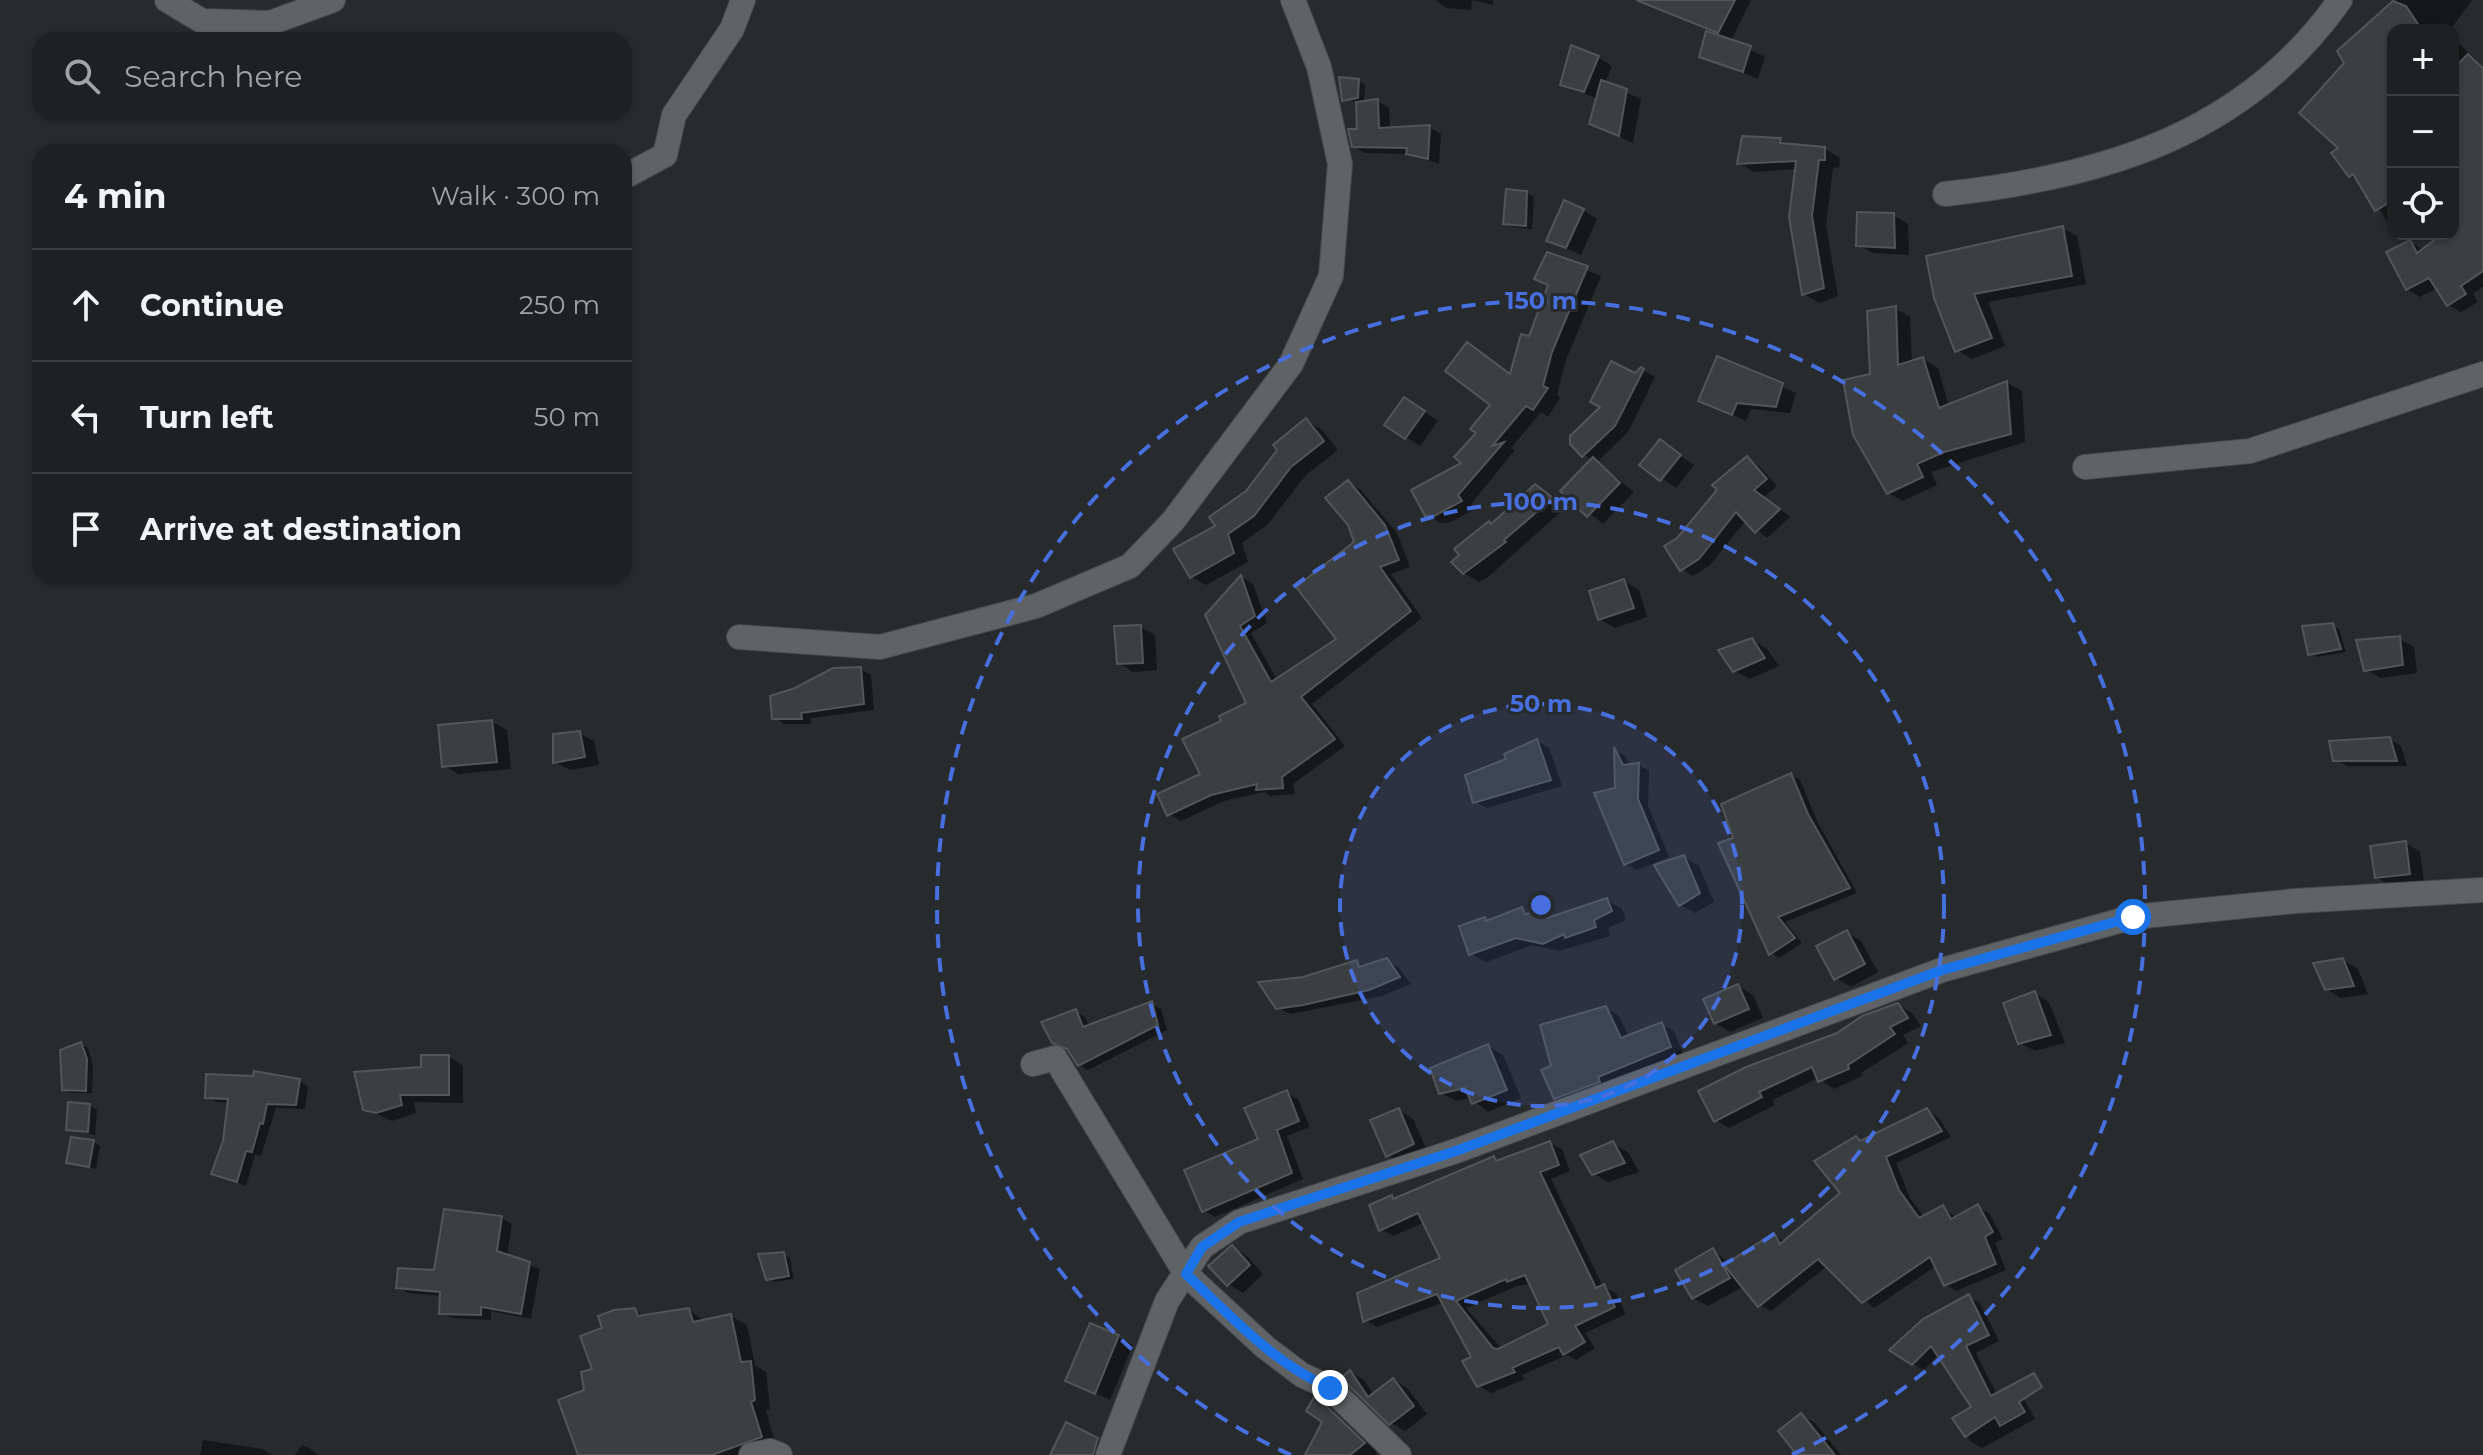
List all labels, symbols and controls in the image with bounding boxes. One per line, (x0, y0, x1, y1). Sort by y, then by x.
map controls (2387, 24, 2459, 240)
button: + (2387, 24, 2459, 96)
search box (32, 32, 632, 120)
icon: search (60, 54, 104, 98)
text: Search here (124, 58, 302, 95)
button: − (2387, 96, 2459, 168)
button: locate (2387, 168, 2459, 240)
text: 4 min (64, 175, 166, 217)
text: Walk · 300 m (431, 180, 600, 212)
icon: ahead (64, 283, 108, 327)
text: 150 m (1505, 286, 1577, 315)
text: Continue (140, 287, 284, 324)
text: 250 m (519, 289, 600, 321)
icon: left (64, 395, 108, 439)
text: Turn left (140, 399, 273, 436)
text: 50 m (534, 401, 600, 433)
text: 100 m (1504, 487, 1578, 516)
icon: arrive (64, 507, 108, 551)
text: Arrive at destination (140, 511, 462, 548)
text: 50 m (1510, 689, 1572, 718)
centre of rings (1527, 891, 1555, 919)
route start (2115, 899, 2151, 935)
route end (1312, 1370, 1348, 1406)

